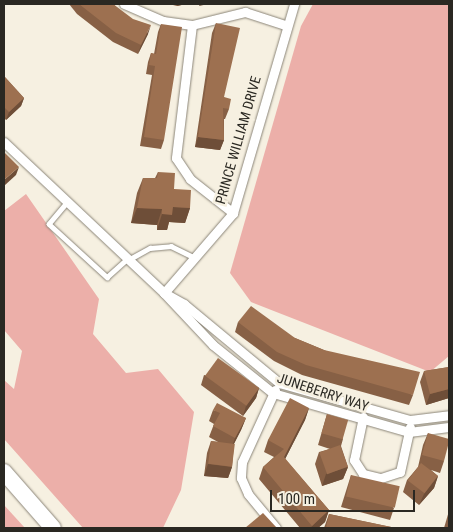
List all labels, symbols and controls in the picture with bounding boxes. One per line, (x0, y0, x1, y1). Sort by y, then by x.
street label: PRINCE WILLIAM DRIVE (212, 74, 264, 206)
street label: JUNEBERRY WAY (275, 369, 371, 415)
scale bar (273, 480, 418, 512)
text: 100 m (278, 490, 315, 508)

